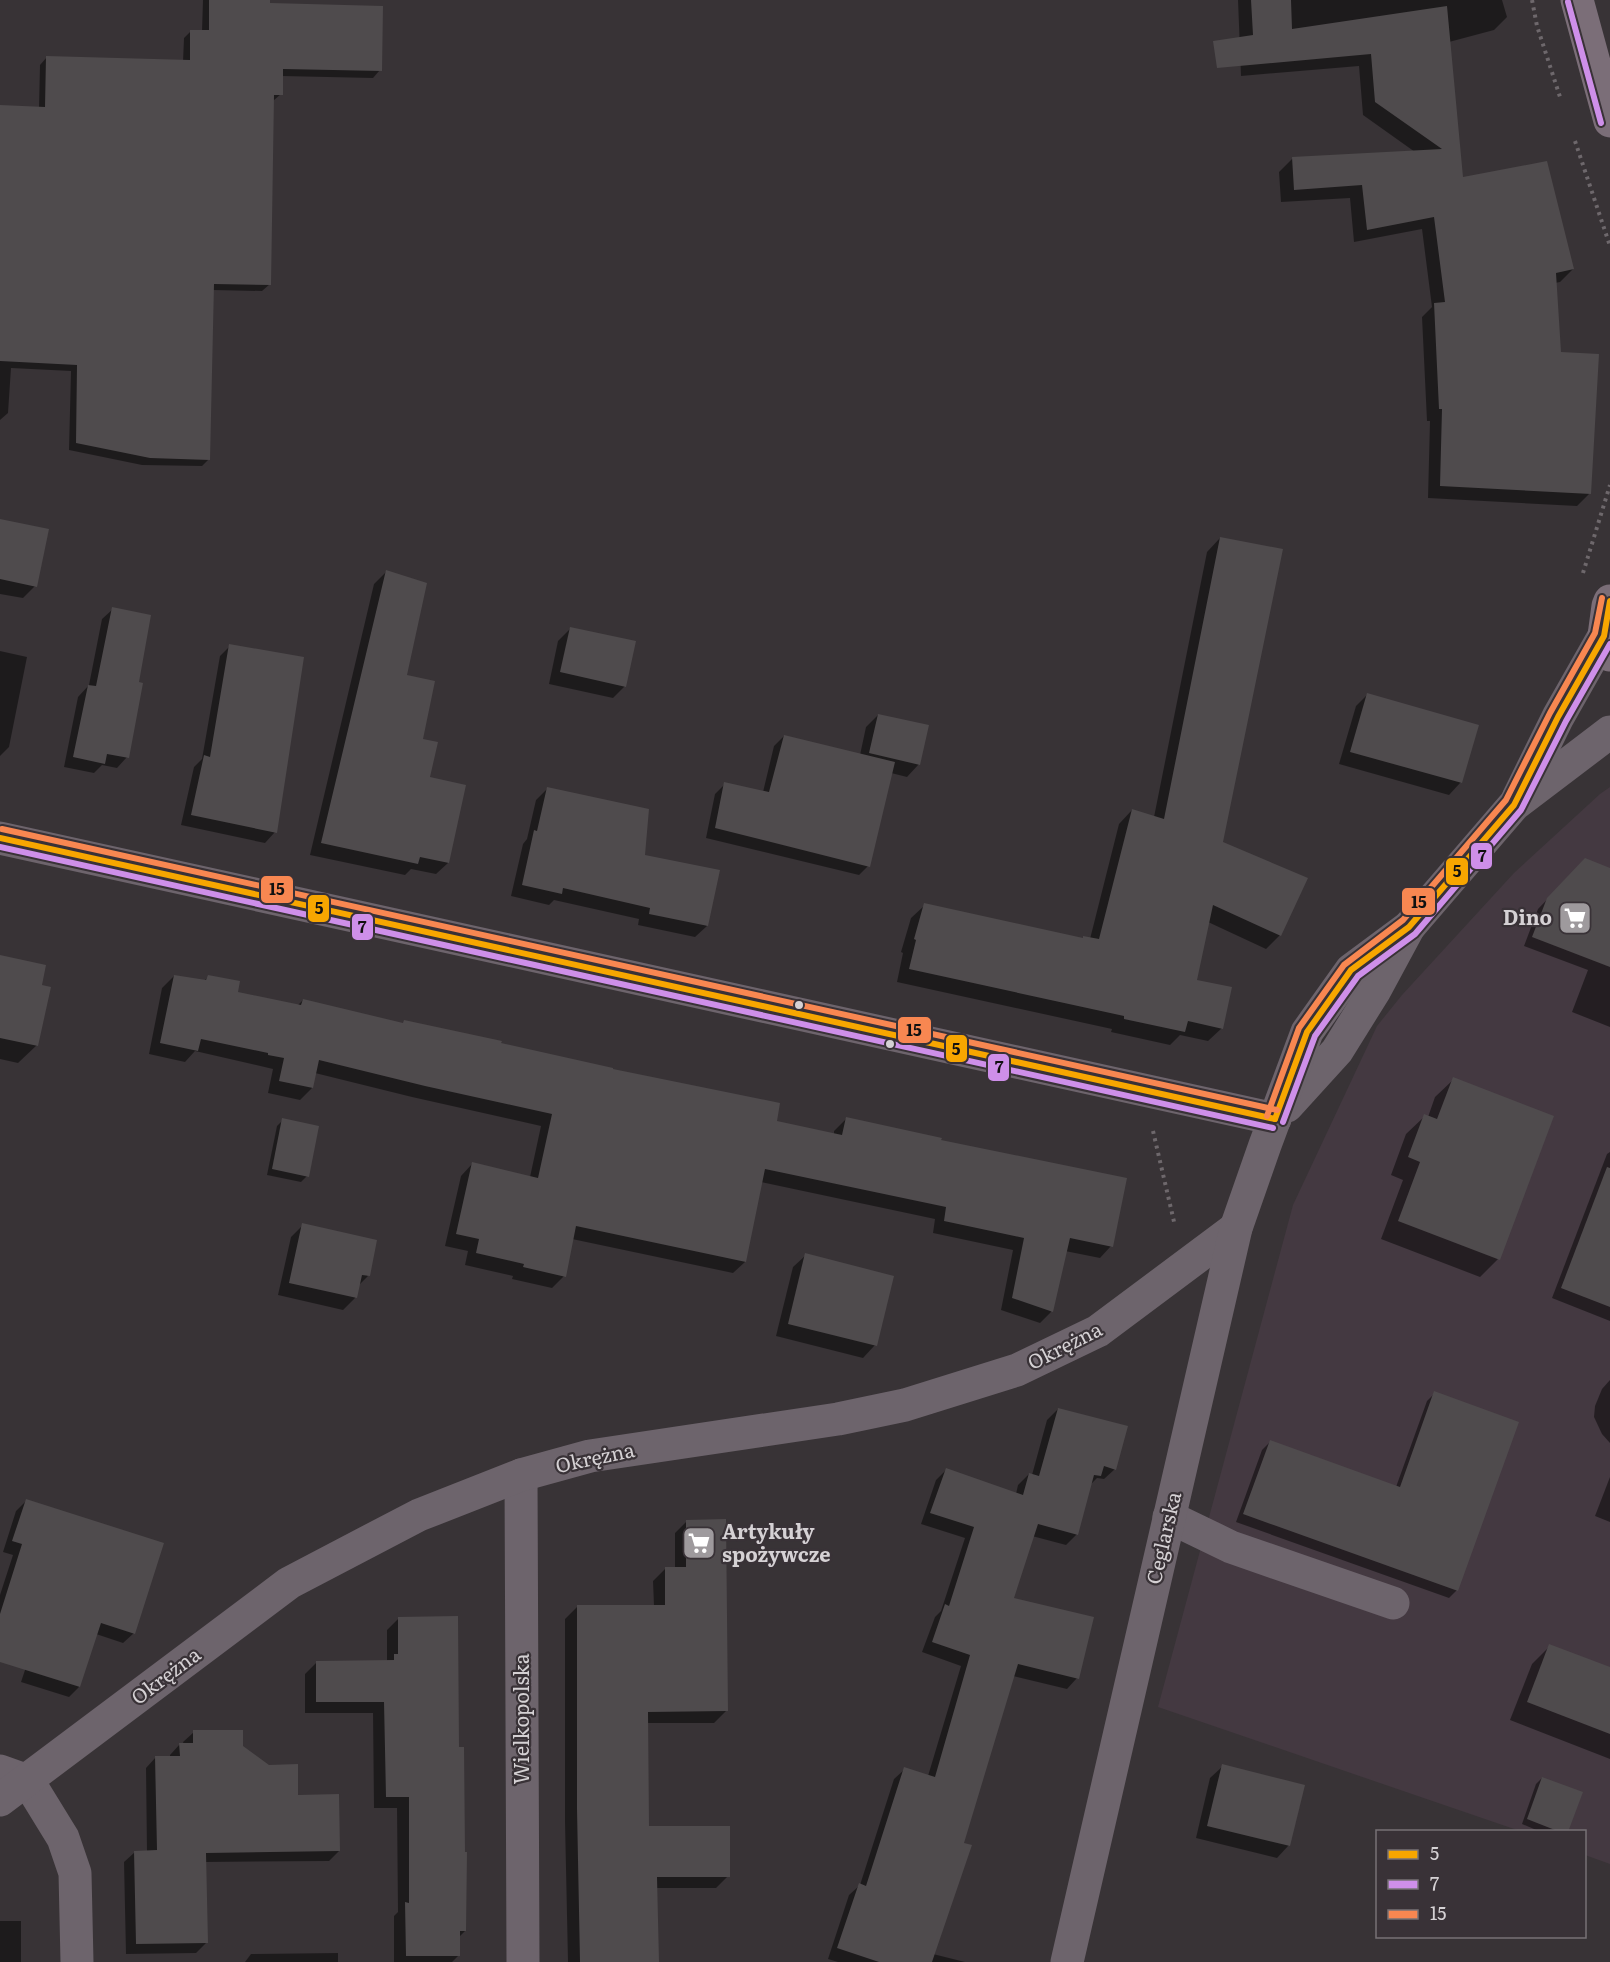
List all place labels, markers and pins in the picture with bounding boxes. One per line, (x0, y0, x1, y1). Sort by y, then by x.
supermarket icon: Dino (1557, 900, 1593, 936)
place label: Dino (1503, 901, 1552, 931)
unlabelled marker (793, 999, 805, 1011)
unlabelled marker (884, 1038, 896, 1050)
place label: Artykuły spożywcze (722, 1515, 831, 1568)
supermarket icon: Artykuły spożywcze (681, 1525, 717, 1561)

